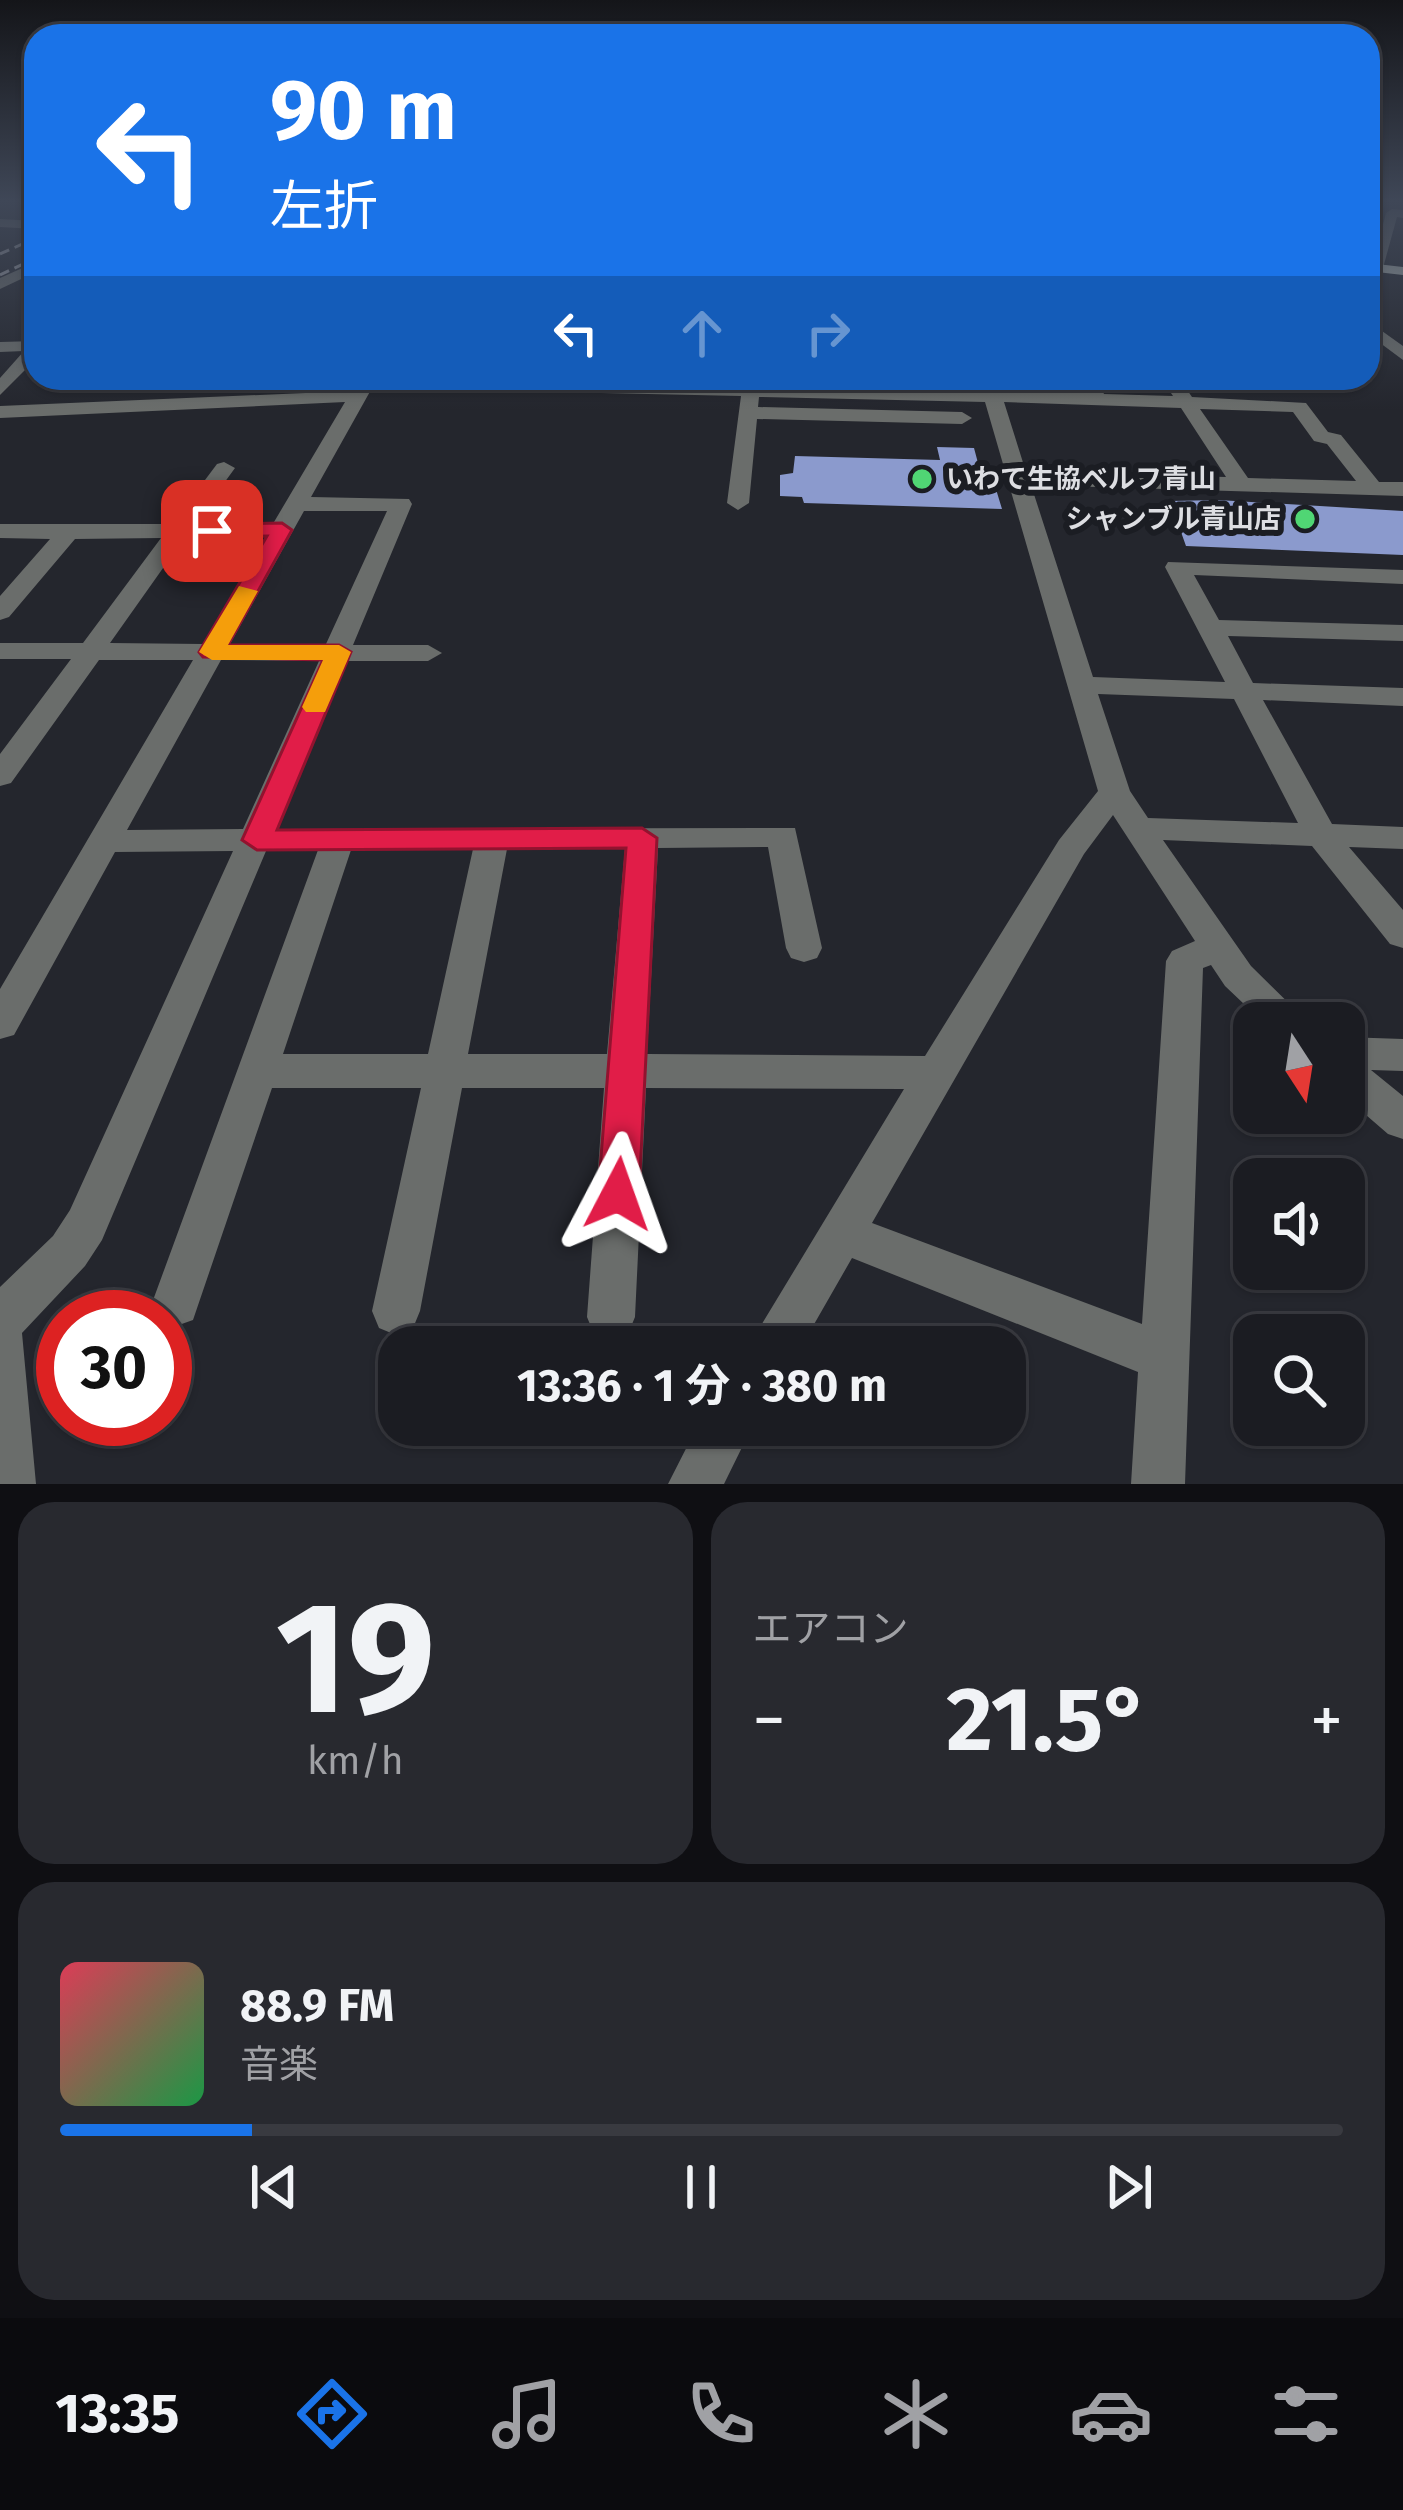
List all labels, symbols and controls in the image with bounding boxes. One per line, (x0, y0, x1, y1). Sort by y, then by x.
text: 90 m (270, 60, 457, 161)
icon: left (72, 72, 228, 228)
text: 左折 (270, 175, 378, 239)
icon: left (543, 300, 609, 366)
icon: ahead (669, 300, 735, 366)
icon: right (795, 300, 861, 366)
place label: いわて生協ベルフ青山 (946, 463, 1216, 495)
marker: いわて生協ベルフ青山 (909, 466, 935, 492)
pin (161, 480, 263, 582)
icon: arrive (179, 498, 245, 564)
place label: シャンブル青山店 (1066, 503, 1281, 535)
marker: シャンブル青山店 (1292, 506, 1318, 532)
north arrow (1233, 1002, 1365, 1134)
map controls (1233, 1002, 1365, 1446)
position arrow (555, 1131, 681, 1257)
button: sound (1233, 1158, 1365, 1290)
speed limit sign: 30 (36, 1290, 192, 1446)
button: search (1233, 1314, 1365, 1446)
text: 13:36 · 1 分 · 380 m (517, 1359, 887, 1413)
text: 19 (275, 1566, 435, 1753)
text: エアコン (753, 1606, 909, 1652)
text: 21.5° (946, 1666, 1149, 1774)
text: − (753, 1681, 786, 1760)
text: + (1310, 1681, 1343, 1760)
text: km/h (307, 1738, 404, 1784)
text: 88.9 FM (240, 1979, 394, 2033)
text: 音楽 (240, 2042, 318, 2088)
icon: previous (241, 2154, 307, 2220)
icon: pause (668, 2154, 734, 2220)
icon: next (1096, 2154, 1162, 2220)
icon: directions (290, 2372, 374, 2456)
icon: music (485, 2372, 569, 2456)
icon: phone (679, 2372, 763, 2456)
icon: climate (874, 2372, 958, 2456)
icon: car (1069, 2372, 1153, 2456)
icon: filters (1264, 2372, 1348, 2456)
text: 13:35 (55, 2382, 179, 2446)

